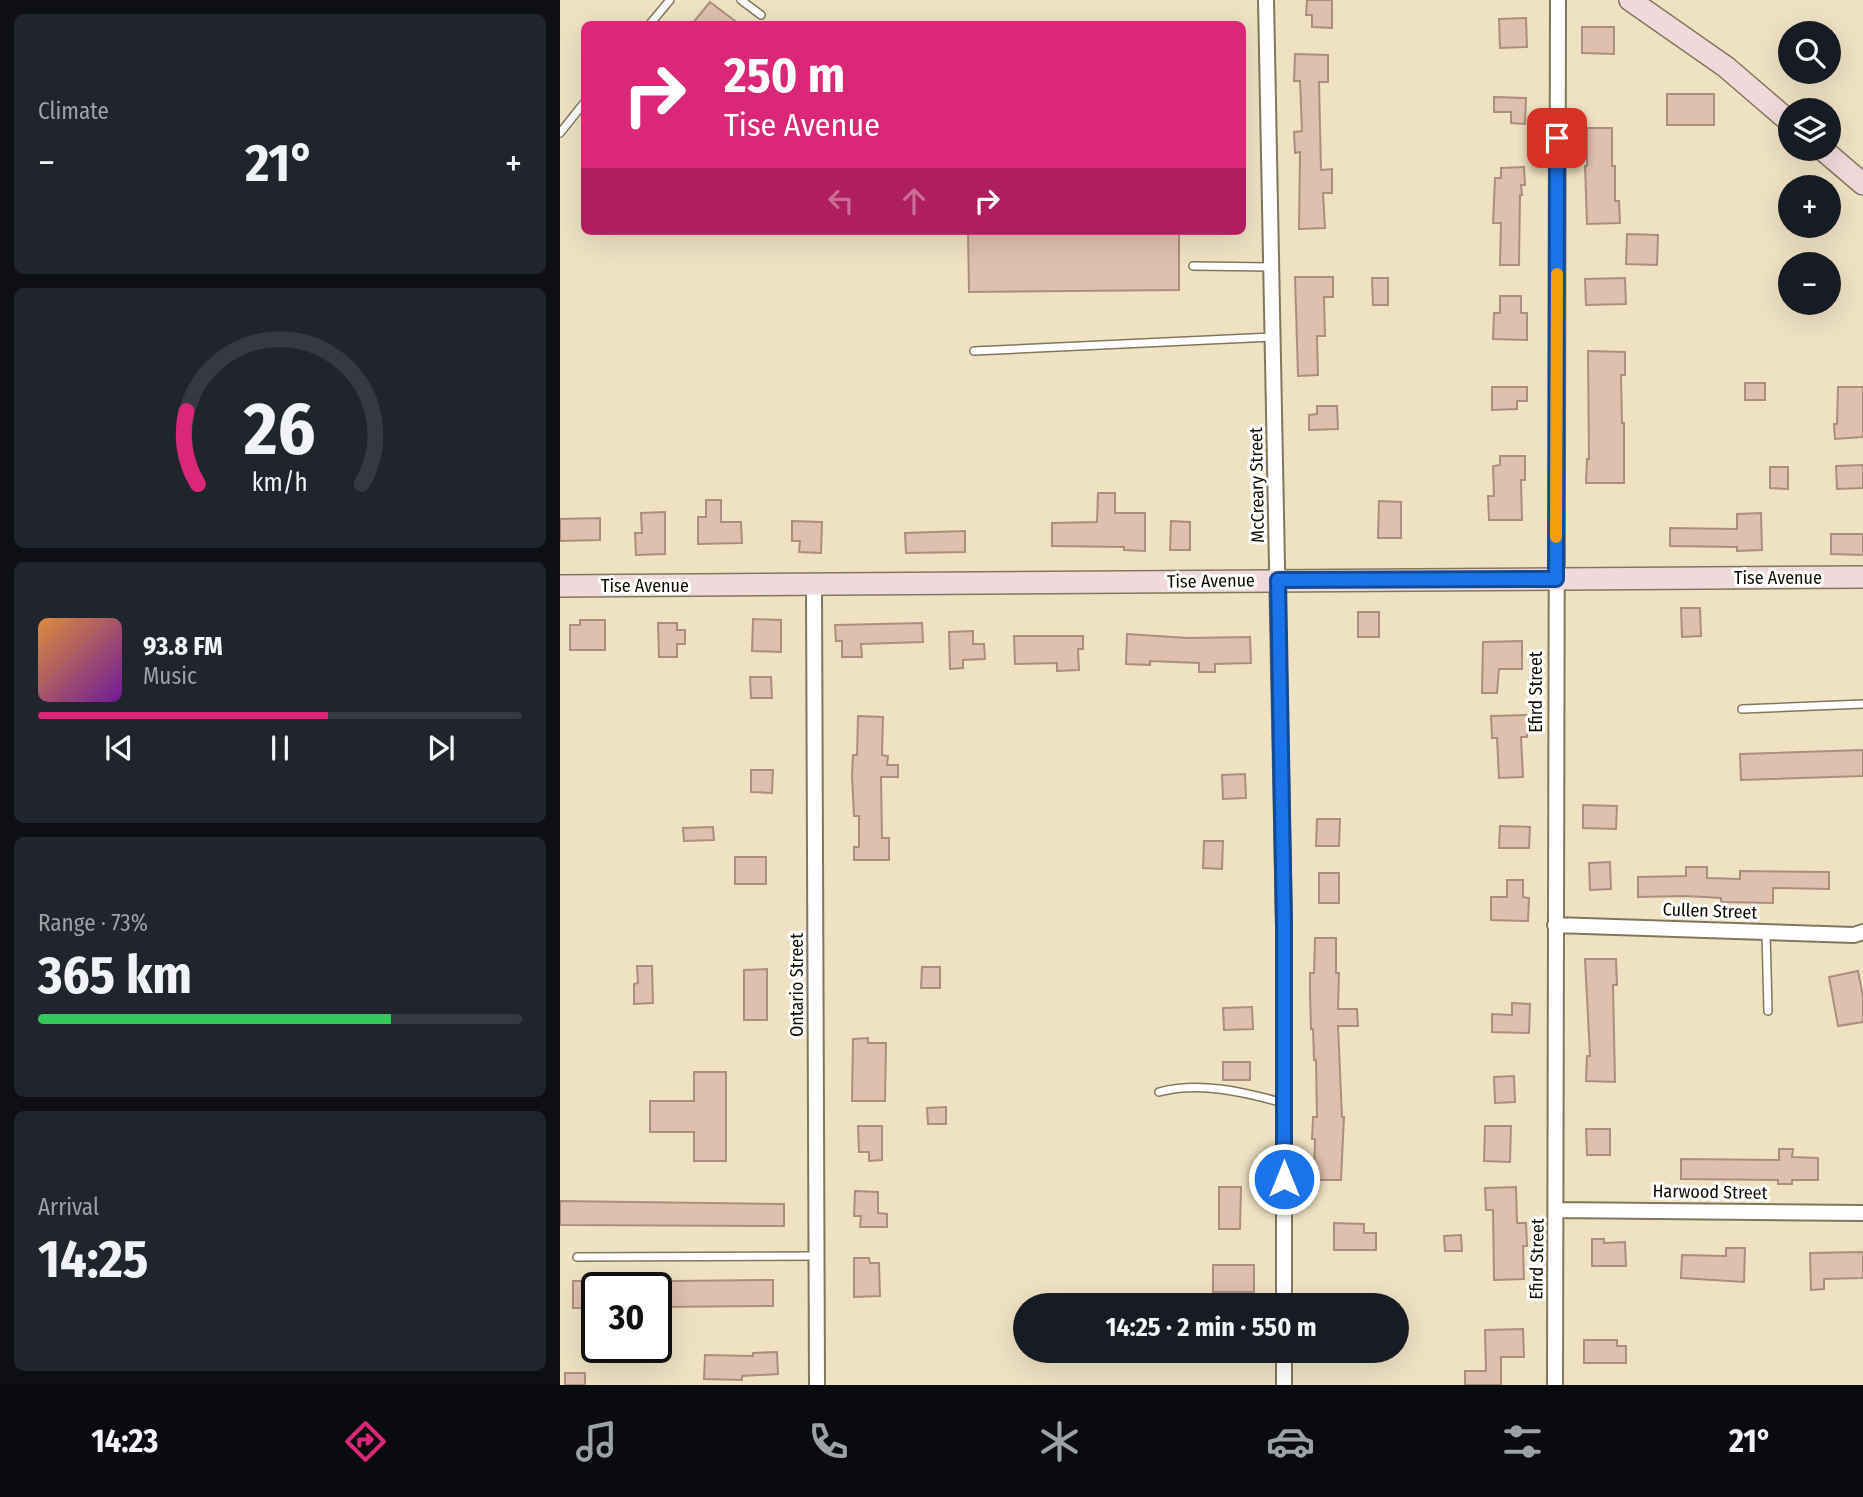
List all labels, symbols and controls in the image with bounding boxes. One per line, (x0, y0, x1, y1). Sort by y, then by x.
map controls (1778, 21, 1841, 315)
button: search (1778, 21, 1841, 84)
text: 250 m (724, 46, 845, 105)
icon: right (609, 49, 700, 140)
text: Climate (38, 97, 109, 125)
button: layers (1778, 98, 1841, 161)
text: Tise Avenue (724, 106, 880, 144)
pin (1527, 108, 1587, 168)
icon: arrive (1538, 119, 1576, 157)
text: 21° (245, 132, 315, 195)
text: − (38, 140, 55, 186)
text: + (505, 140, 522, 186)
button: + (1778, 175, 1841, 238)
icon: left (822, 182, 860, 220)
icon: ahead (895, 182, 933, 220)
icon: right (968, 182, 1006, 220)
button: − (1778, 252, 1841, 315)
text: 26 (243, 387, 316, 474)
street label: McCreary Street (1245, 427, 1269, 543)
text: km/h (252, 468, 308, 498)
street label: Tise Avenue (1734, 567, 1822, 589)
street label: Tise Avenue (1167, 569, 1255, 593)
street label: Tise Avenue (601, 575, 689, 597)
text: 93.8 FM (143, 631, 223, 662)
street label: Efird Street (1525, 651, 1547, 733)
text: Music (143, 662, 197, 690)
icon: previous (100, 729, 138, 767)
icon: pause (261, 729, 299, 767)
icon: next (422, 729, 460, 767)
street label: Cullen Street (1662, 898, 1758, 924)
text: Range · 73% (38, 909, 148, 937)
street label: Ontario Street (786, 933, 808, 1037)
text: 365 km (38, 944, 192, 1007)
position arrow (1247, 1142, 1321, 1216)
street label: Harwood Street (1652, 1180, 1768, 1204)
text: Arrival (38, 1193, 99, 1221)
street label: Efird Street (1525, 1218, 1549, 1300)
text: 14:25 (38, 1228, 148, 1291)
speed limit sign: 30 (581, 1272, 672, 1363)
text: 14:25 · 2 min · 550 m (1105, 1312, 1317, 1343)
icon: directions (341, 1417, 390, 1466)
icon: music (572, 1417, 621, 1466)
icon: phone (804, 1417, 853, 1466)
icon: climate (1035, 1417, 1084, 1466)
icon: car (1266, 1417, 1315, 1466)
icon: filters (1498, 1417, 1547, 1466)
text: 14:23 (91, 1422, 158, 1460)
text: 21° (1729, 1422, 1772, 1460)

